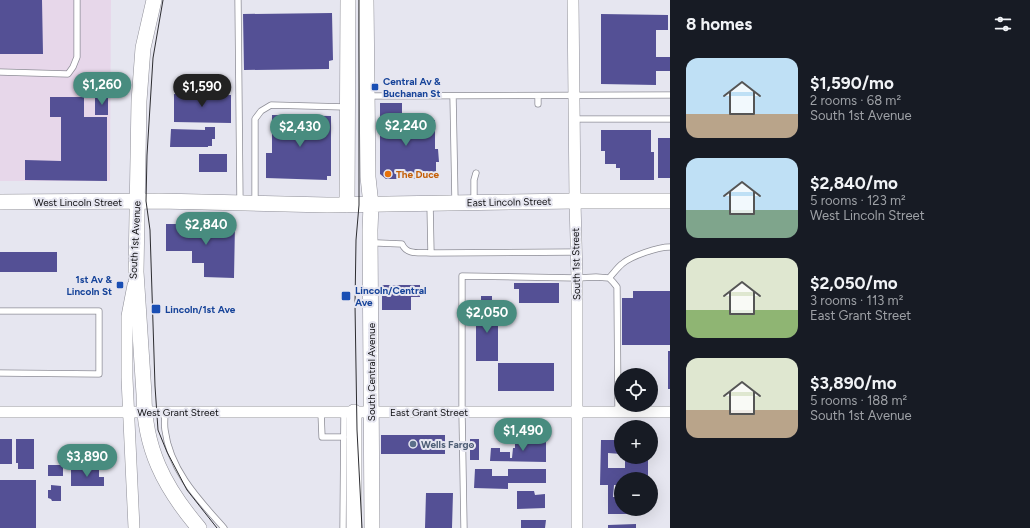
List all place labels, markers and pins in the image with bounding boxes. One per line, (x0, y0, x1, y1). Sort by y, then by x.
pin: $1,260 (69, 72, 135, 106)
pin: $1,590 (169, 74, 235, 108)
place label: Central Av & Buchanan St (383, 75, 441, 100)
marker: Central Av & Buchanan St (370, 82, 380, 92)
pin: $2,240 (373, 113, 439, 147)
pin: $2,430 (267, 114, 333, 148)
place label: The Duce (396, 168, 440, 181)
marker: The Duce (383, 169, 393, 179)
pin: $2,840 (173, 212, 239, 246)
place label: 1st Av & Lincoln St (66, 273, 113, 298)
marker: 1st Av & Lincoln St (115, 280, 125, 290)
place label: Lincoln/Central Ave (355, 284, 426, 309)
marker: Lincoln/Central Ave (340, 290, 352, 302)
pin: $2,050 (454, 300, 520, 334)
marker: Lincoln/1st Ave (150, 303, 162, 315)
place label: Lincoln/1st Ave (165, 303, 236, 316)
pin: $1,490 (490, 418, 556, 452)
place label: Wells Fargo (421, 438, 475, 451)
marker: Wells Fargo (408, 439, 418, 449)
pin: $3,890 (54, 444, 120, 478)

